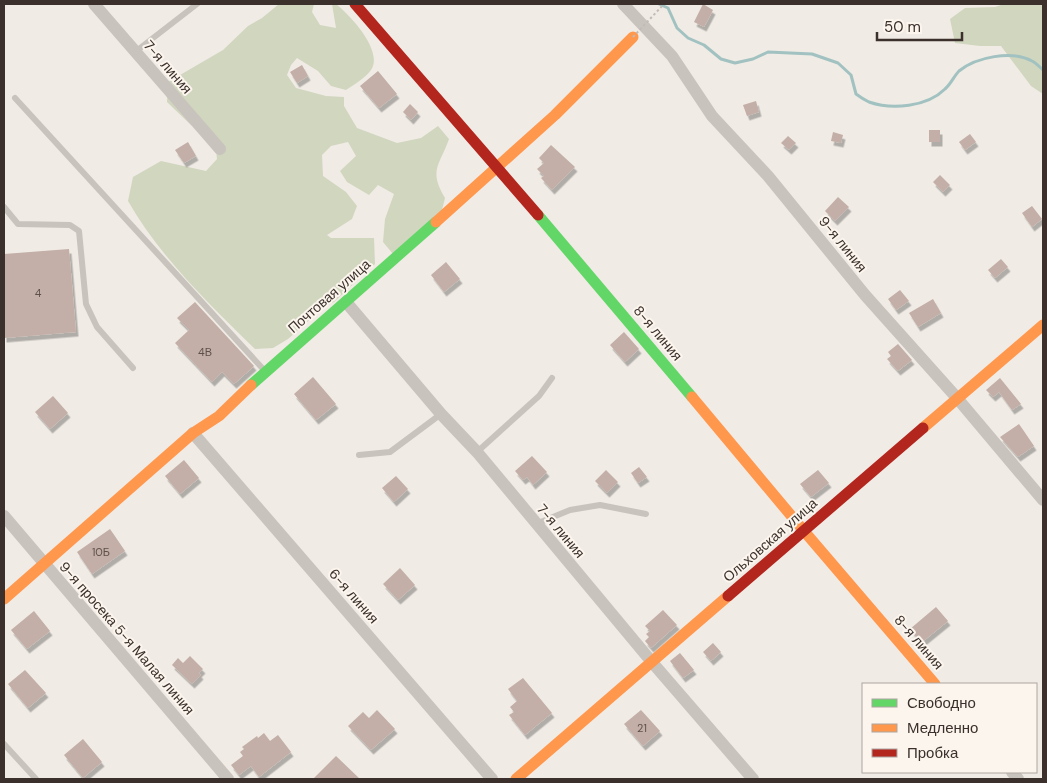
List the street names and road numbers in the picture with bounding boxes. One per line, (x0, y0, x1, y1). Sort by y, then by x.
street label: 7-я линия (140, 37, 196, 97)
street label: 9-я линия (815, 212, 871, 276)
street label: Почтовая улица (284, 255, 374, 337)
street label: 8-я линия (630, 302, 686, 364)
street label: Ольховская улица (719, 494, 821, 586)
street label: 7-я линия (533, 500, 589, 562)
street label: 9-я просека 5-я Малая линия (56, 558, 198, 718)
street label: 6-я линия (325, 565, 383, 627)
street label: 8-я линия (890, 611, 948, 673)

